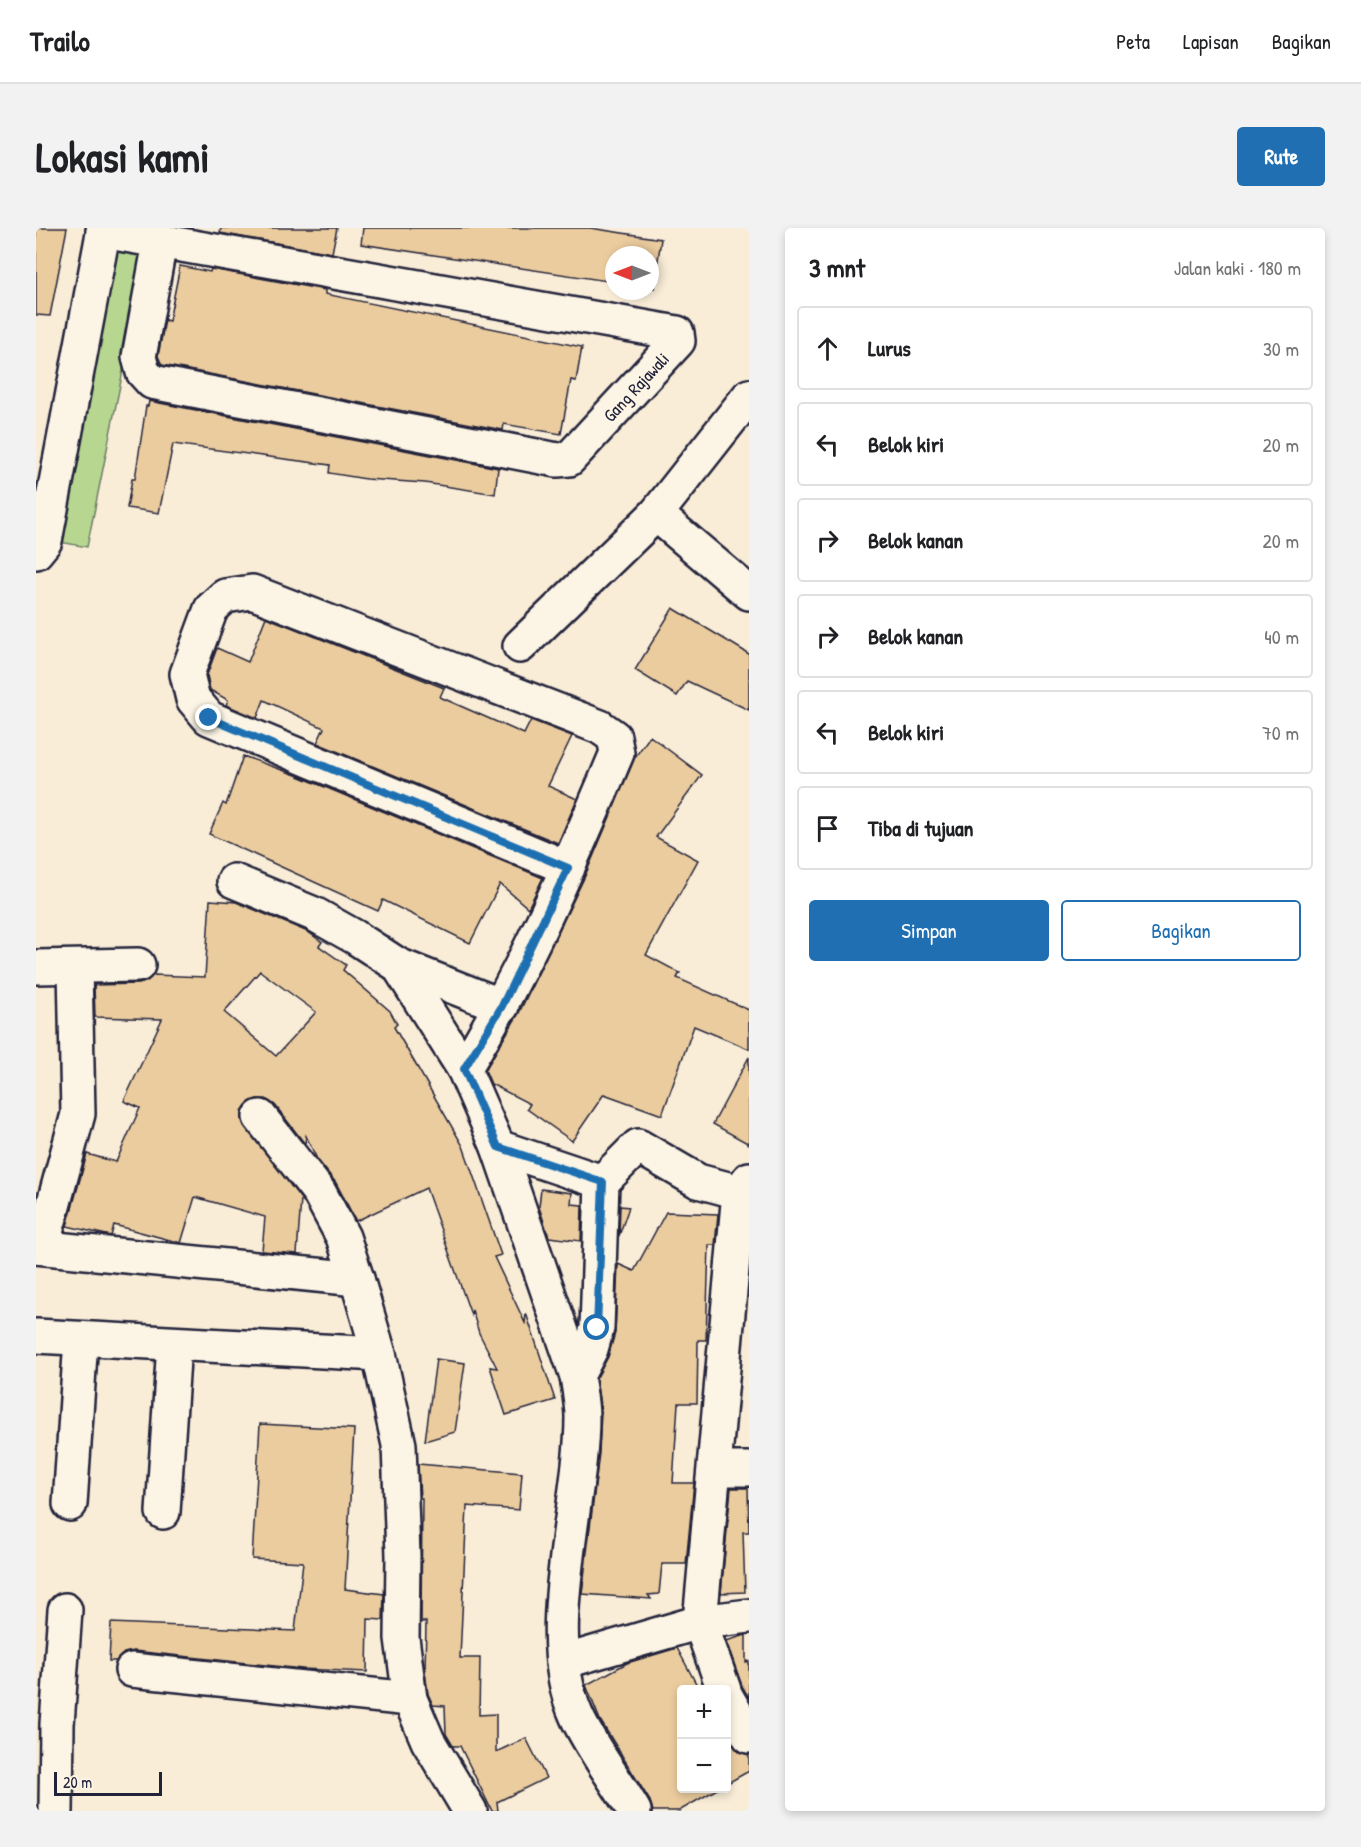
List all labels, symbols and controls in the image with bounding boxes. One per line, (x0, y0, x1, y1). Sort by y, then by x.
text: Trailo (30, 22, 90, 60)
text: Peta (1116, 27, 1150, 56)
text: Lapisan (1183, 27, 1239, 56)
text: Bagikan (1272, 27, 1331, 56)
button: Rute (1237, 127, 1325, 186)
text: Lokasi kami (36, 128, 210, 185)
north arrow (605, 246, 659, 300)
text: 3 mnt (809, 250, 865, 285)
text: Jalan kaki · 180 m (1174, 254, 1301, 281)
icon: ahead (811, 332, 844, 365)
text: Lurus (868, 333, 911, 363)
text: 30 m (1263, 335, 1299, 362)
street label: Gang Rajawali (597, 347, 675, 427)
icon: left (811, 428, 844, 461)
text: Belok kiri (868, 429, 944, 459)
text: 20 m (1262, 431, 1299, 458)
icon: right (811, 524, 844, 557)
text: Belok kanan (868, 525, 963, 555)
text: 20 m (1262, 527, 1299, 554)
icon: right (811, 620, 844, 653)
text: Belok kanan (868, 621, 963, 651)
text: 40 m (1264, 623, 1299, 650)
route end (195, 704, 221, 730)
icon: left (811, 716, 844, 749)
text: Belok kiri (868, 717, 944, 747)
text: 70 m (1262, 719, 1299, 746)
icon: arrive (811, 812, 844, 845)
text: Tiba di tujuan (868, 813, 973, 843)
button: Simpan (809, 900, 1049, 961)
button: Bagikan (1061, 900, 1301, 961)
route start (583, 1314, 609, 1340)
map controls (677, 1685, 731, 1793)
button: + (677, 1685, 731, 1739)
button: − (677, 1739, 731, 1793)
scale bar (54, 1769, 162, 1796)
text: 20 m (63, 1771, 92, 1793)

